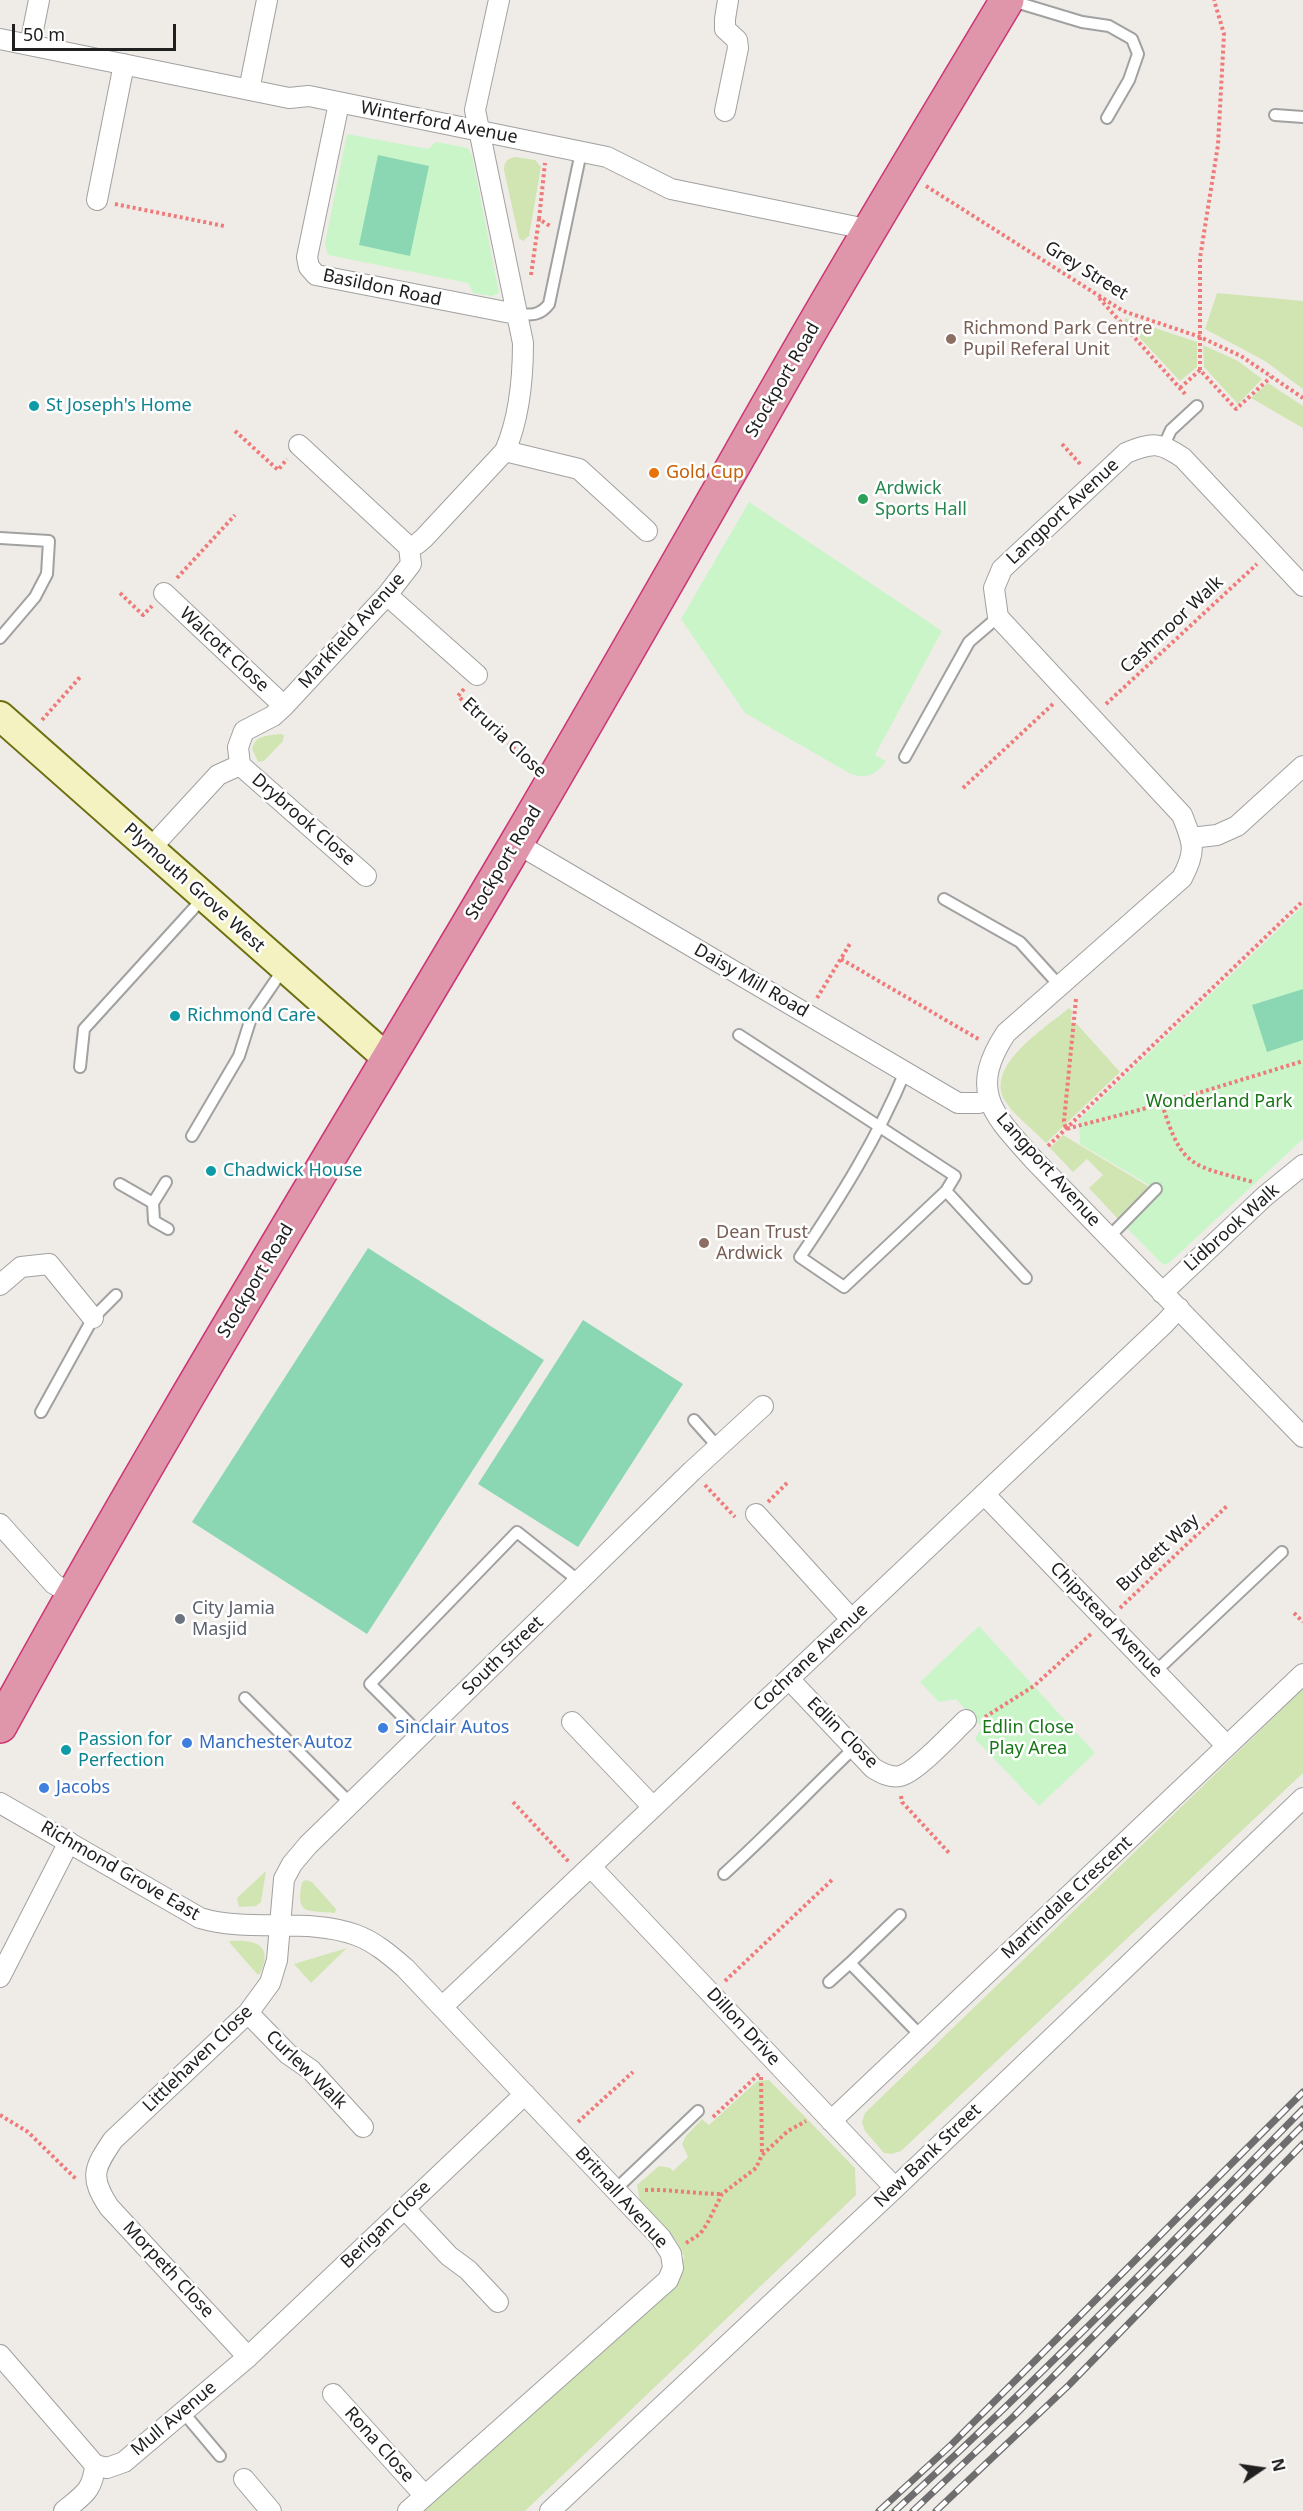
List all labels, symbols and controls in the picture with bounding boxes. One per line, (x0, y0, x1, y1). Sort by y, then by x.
scale bar (15, 12, 178, 50)
text: 50 m (23, 22, 65, 46)
street label: Winterford Avenue (359, 97, 519, 149)
street label: Grey Street (1040, 237, 1132, 305)
street label: Basildon Road (321, 265, 443, 311)
place label: Richmond Park Centre Pupil Referal Unit (963, 318, 1152, 360)
street label: Stockport Road (741, 319, 825, 441)
marker: Richmond Park Centre Pupil Referal Unit (944, 332, 958, 346)
place label: St Joseph's Home (46, 395, 192, 417)
marker: St Joseph's Home (27, 399, 41, 413)
street label: Langport Avenue (1002, 454, 1124, 570)
place label: Gold Cup (666, 462, 744, 484)
marker: Gold Cup (647, 466, 661, 480)
place label: Ardwick Sports Hall (875, 478, 967, 520)
marker: Ardwick Sports Hall (856, 492, 870, 506)
street label: Markfield Avenue (294, 569, 410, 693)
street label: Cashmoor Walk (1116, 572, 1228, 678)
street label: Walcott Close (175, 603, 273, 697)
street label: Etruria Close (457, 693, 551, 783)
street label: Drybrook Close (247, 769, 359, 871)
street label: Stockport Road (461, 802, 547, 924)
street label: Plymouth Grove West (119, 819, 269, 957)
street label: Daisy Mill Road (690, 940, 812, 1022)
place label: Richmond Care (187, 1005, 316, 1027)
marker: Richmond Care (168, 1009, 182, 1023)
park label: Wonderland Park (1146, 1091, 1292, 1113)
street label: Langport Avenue (991, 1109, 1105, 1231)
place label: Chadwick House (223, 1160, 363, 1182)
marker: Chadwick House (204, 1164, 218, 1178)
street label: Lidbrook Walk (1180, 1180, 1284, 1276)
street label: Stockport Road (213, 1220, 299, 1342)
place label: Dean Trust Ardwick (716, 1222, 808, 1264)
marker: Dean Trust Ardwick (697, 1236, 711, 1250)
street label: Burdett Way (1112, 1509, 1204, 1597)
street label: Chipstead Avenue (1045, 1558, 1167, 1682)
place label: City Jamia Masjid (192, 1598, 275, 1640)
street label: Cochrane Avenue (749, 1600, 873, 1716)
marker: City Jamia Masjid (173, 1612, 187, 1626)
street label: South Street (458, 1612, 548, 1700)
street label: Edlin Close (802, 1693, 882, 1773)
place label: Sinclair Autos (395, 1717, 509, 1739)
park label: Edlin Close Play Area (982, 1717, 1074, 1760)
marker: Sinclair Autos (376, 1721, 390, 1735)
place label: Passion for Perfection (78, 1729, 172, 1772)
place label: Manchester Autoz (199, 1732, 352, 1754)
marker: Manchester Autoz (180, 1736, 194, 1750)
marker: Passion for Perfection (59, 1743, 73, 1757)
place label: Jacobs (56, 1777, 110, 1799)
marker: Jacobs (37, 1781, 51, 1795)
street label: Richmond Grove East (37, 1817, 203, 1925)
street label: Martindale Crescent (997, 1832, 1137, 1964)
street label: Dillon Drive (702, 1984, 784, 2070)
street label: Littlehaven Close (139, 2001, 257, 2117)
street label: Curlew Walk (261, 2026, 351, 2114)
street label: New Bank Street (870, 2100, 986, 2212)
street label: Britnall Avenue (570, 2143, 672, 2253)
street label: Berigan Close (337, 2177, 435, 2273)
street label: Morpeth Close (118, 2217, 218, 2323)
street label: Mull Avenue (127, 2377, 221, 2461)
street label: Rona Close (340, 2403, 418, 2487)
north arrow (1231, 2439, 1291, 2499)
text: N (1266, 2456, 1291, 2474)

